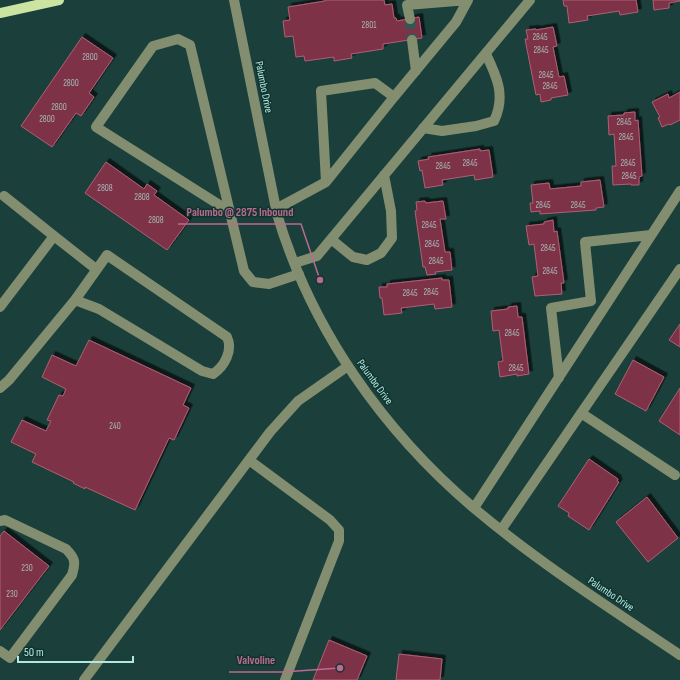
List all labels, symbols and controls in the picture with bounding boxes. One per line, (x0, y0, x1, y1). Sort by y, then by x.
house number: 2801 (362, 20, 377, 31)
house number: 2845 (532, 32, 548, 43)
house number: 2845 (533, 45, 549, 56)
house number: 2800 (82, 52, 98, 63)
street label: Palumbo Drive (253, 60, 275, 114)
house number: 2845 (538, 70, 554, 81)
house number: 2800 (63, 78, 79, 89)
house number: 2845 (542, 81, 558, 92)
house number: 2800 (51, 102, 67, 113)
house number: 2800 (39, 114, 55, 125)
house number: 2845 (616, 117, 632, 128)
house number: 2845 (618, 132, 634, 143)
house number: 2845 (462, 158, 478, 169)
house number: 2845 (620, 158, 636, 169)
house number: 2845 (435, 161, 451, 172)
house number: 2845 (621, 171, 637, 182)
house number: 2808 (97, 183, 113, 194)
house number: 2808 (134, 192, 150, 203)
callout: Palumbo @ 2875 Inbound (178, 200, 301, 224)
house number: 2845 (535, 200, 551, 211)
house number: 2845 (570, 200, 586, 211)
text: Palumbo @ 2875 Inbound (187, 205, 293, 220)
house number: 2808 (148, 215, 164, 226)
house number: 2845 (421, 220, 437, 231)
house number: 2845 (424, 239, 440, 250)
house number: 2845 (540, 243, 556, 254)
house number: 2845 (428, 256, 444, 267)
house number: 2845 (542, 266, 558, 277)
house number: 2845 (423, 287, 439, 298)
house number: 2845 (402, 288, 418, 299)
house number: 2845 (504, 328, 520, 339)
street label: Palumbo Drive (354, 357, 396, 407)
house number: 2845 (508, 363, 524, 374)
house number: 240 (109, 421, 121, 432)
house number: 230 (21, 563, 33, 574)
street label: Palumbo Drive (586, 574, 636, 614)
house number: 230 (6, 589, 18, 600)
scale bar (18, 638, 133, 664)
text: 50 m (24, 645, 44, 660)
callout: Valvoline (229, 648, 283, 672)
text: Valvoline (237, 653, 275, 668)

